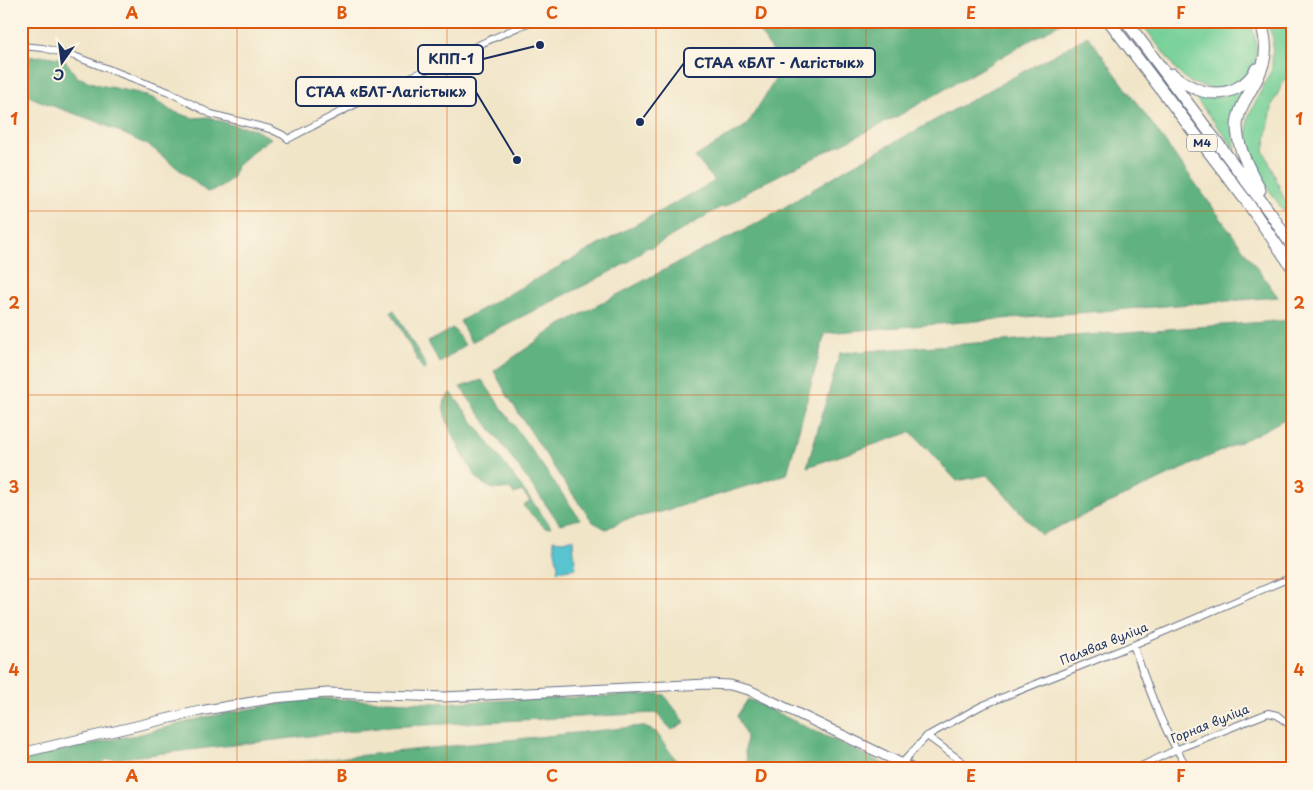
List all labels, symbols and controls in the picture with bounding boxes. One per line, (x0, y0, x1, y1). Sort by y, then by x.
text: A (126, 0, 139, 24)
text: B (337, 0, 348, 24)
text: C (546, 0, 558, 24)
text: D (755, 0, 767, 24)
text: E (966, 0, 976, 24)
text: F (1176, 0, 1186, 24)
north arrow (38, 38, 88, 88)
callout: КПП-1 (418, 45, 483, 74)
text: КПП-1 (428, 48, 474, 69)
callout: СТАА «БЛТ - Лагістык» (684, 48, 875, 77)
text: СТАА «БЛТ - Лагістык» (694, 52, 865, 73)
text: С (51, 64, 66, 87)
callout: СТАА «БЛТ-Лагістык» (296, 77, 476, 106)
text: СТАА «БЛТ-Лагістык» (306, 81, 467, 102)
text: 1 (10, 106, 18, 130)
text: 1 (1295, 106, 1303, 130)
road number: М4 (1187, 134, 1217, 152)
text: 2 (8, 290, 20, 314)
text: 2 (1293, 290, 1305, 314)
text: 3 (9, 474, 19, 498)
text: 3 (1294, 474, 1304, 498)
street label: Палявая вуліца (1057, 617, 1151, 669)
text: 4 (9, 657, 20, 681)
text: 4 (1294, 657, 1305, 681)
street label: Горная вуліца (1168, 699, 1252, 747)
text: A (126, 763, 139, 787)
text: B (337, 763, 348, 787)
text: C (546, 763, 558, 787)
text: D (755, 763, 767, 787)
text: E (966, 763, 976, 787)
text: F (1176, 763, 1186, 787)

